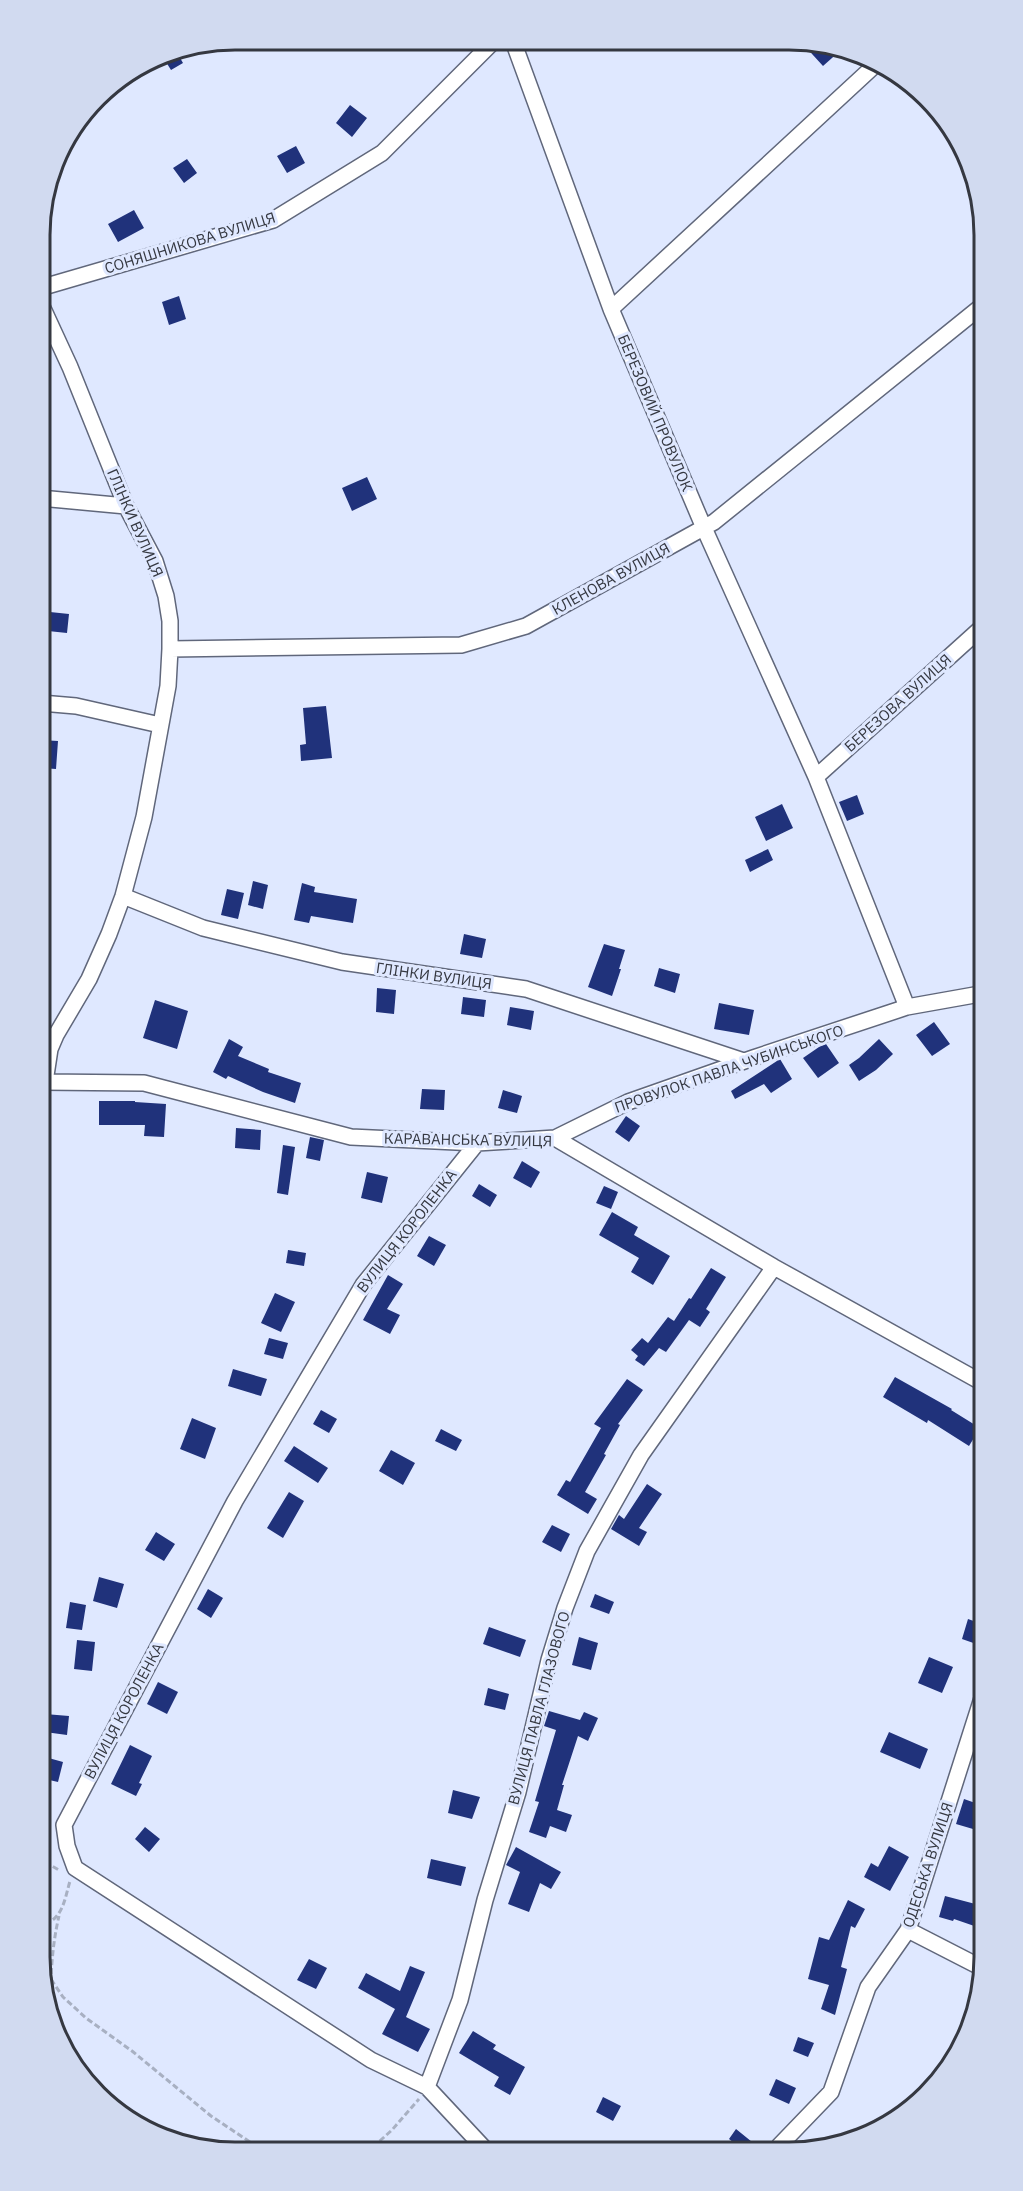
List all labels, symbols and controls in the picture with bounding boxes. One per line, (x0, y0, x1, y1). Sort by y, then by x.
street label: СОНЯШНИКОВА ВУЛИЦЯ (102, 207, 278, 278)
street label: БЕРЕЗОВИЙ ПРОВУЛОК (614, 331, 697, 494)
street label: ГЛІНКИ ВУЛИЦЯ (103, 466, 168, 580)
street label: КЛЕНОВА ВУЛИЦЯ (548, 538, 673, 619)
street label: БЕРЕЗОВА ВУЛИЦЯ (840, 650, 955, 756)
street label: ГЛІНКИ ВУЛИЦЯ (375, 958, 493, 993)
street label: ПРОВУЛОК ПАВЛА ЧУБИНСЬКОГО (612, 1020, 846, 1117)
street label: КАРАВАНСЬКА ВУЛИЦЯ (384, 1129, 552, 1150)
street label: ВУЛИЦЯ КОРОЛЕНКА (353, 1165, 461, 1296)
street label: ВУЛИЦЯ ПАВЛА ГЛАЗОВОГО (504, 1609, 574, 1807)
street label: ВУЛИЦЯ КОРОЛЕНКА (80, 1639, 168, 1782)
street label: ОДЕСЬКА ВУЛИЦЯ (898, 1800, 957, 1930)

